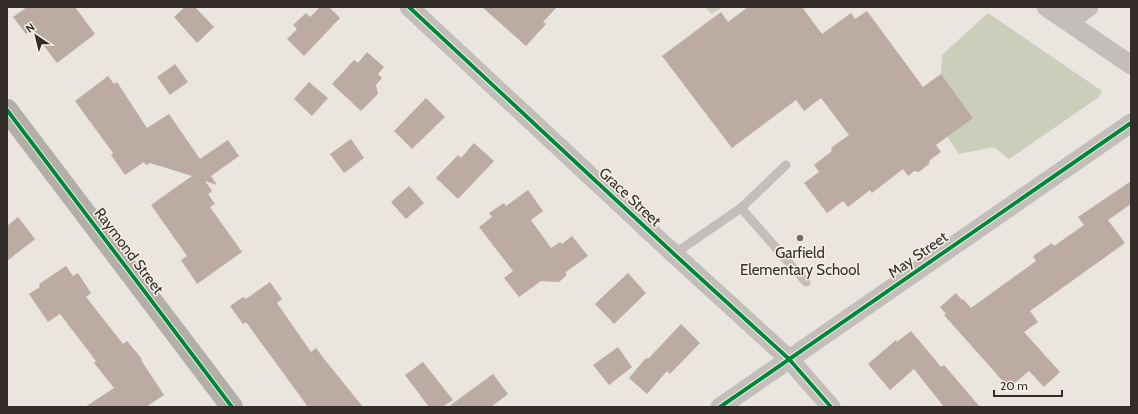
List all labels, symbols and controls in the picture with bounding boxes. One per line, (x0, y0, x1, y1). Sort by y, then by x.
north arrow (16, 16, 56, 56)
text: N (23, 20, 37, 36)
street label: Grace Street (595, 164, 665, 230)
street label: Raymond Street (91, 204, 167, 298)
street label: May Street (885, 228, 951, 282)
marker: Garfield Elementary School (795, 233, 805, 243)
place label: Garfield Elementary School (740, 244, 861, 279)
scale bar (994, 372, 1062, 398)
text: 20 m (1000, 378, 1028, 393)

